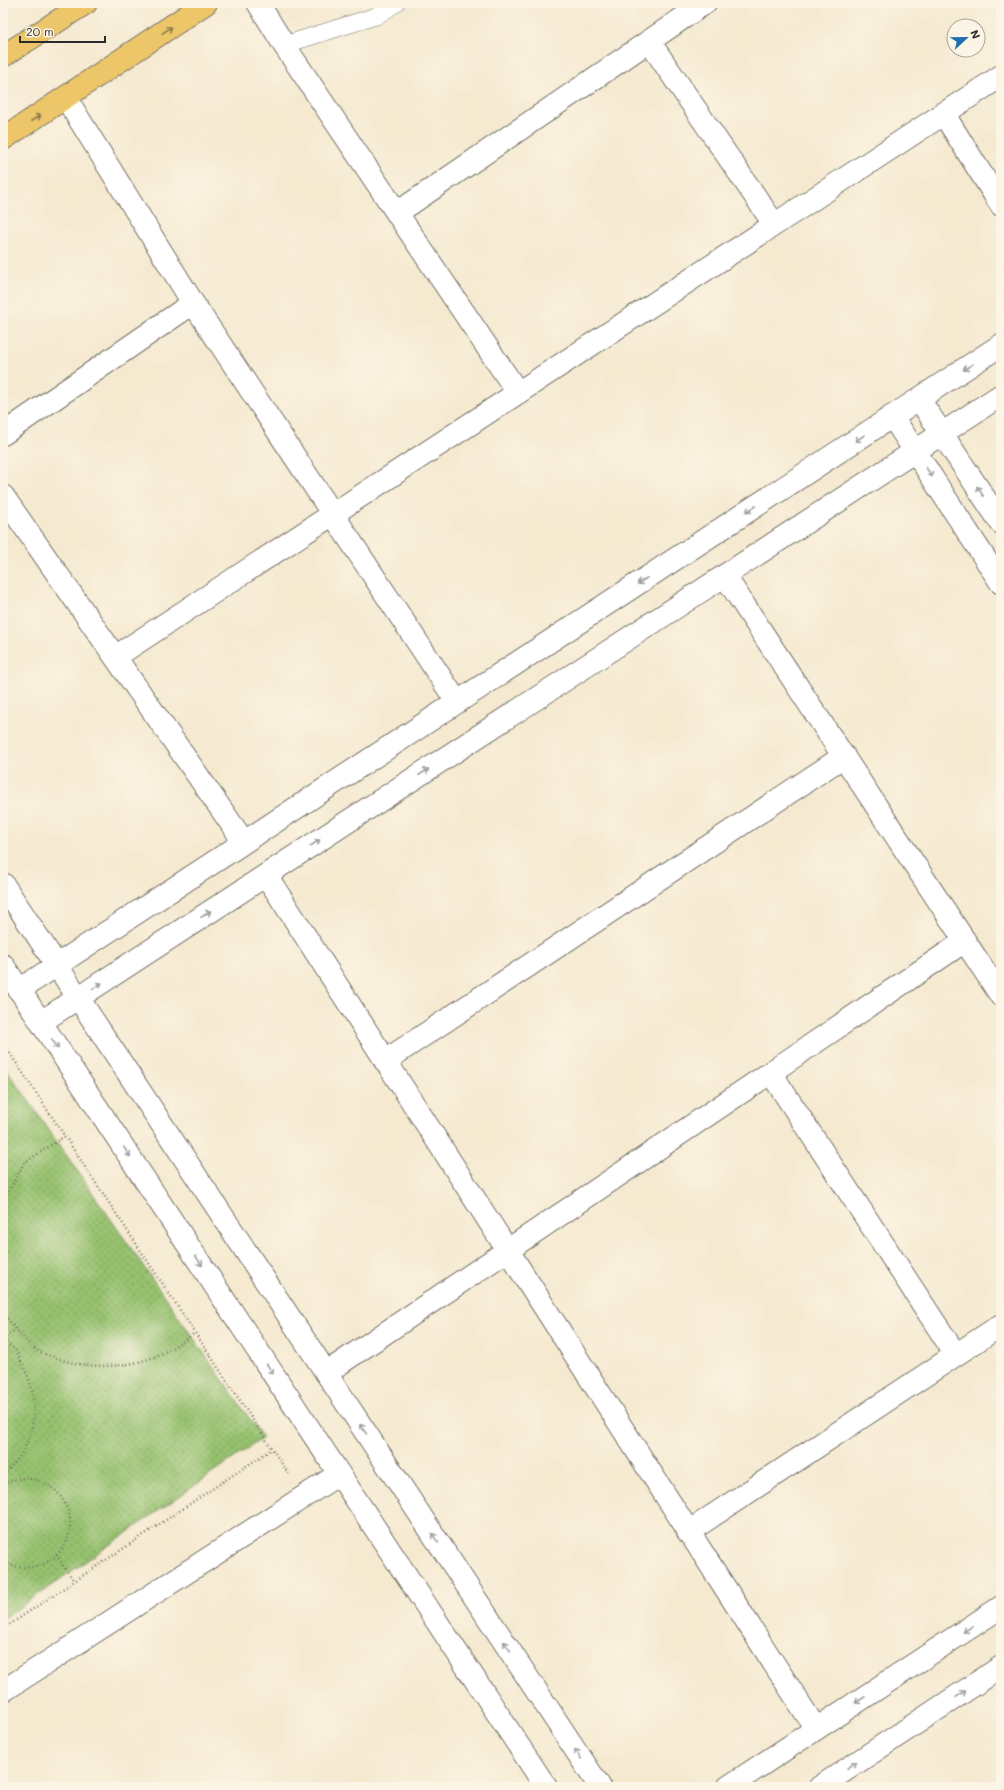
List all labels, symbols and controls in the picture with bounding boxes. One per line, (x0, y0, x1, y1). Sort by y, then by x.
scale bar (20, 18, 105, 44)
north arrow (946, 18, 986, 58)
text: 20 m (26, 23, 54, 39)
one-way arrow (161, 26, 172, 34)
text: N (967, 27, 984, 41)
one-way arrow (30, 114, 41, 122)
one-way arrow (963, 362, 974, 371)
one-way arrow (854, 434, 865, 442)
one-way arrow (925, 467, 933, 478)
one-way arrow (975, 485, 984, 496)
one-way arrow (746, 505, 757, 513)
one-way arrow (636, 577, 648, 585)
one-way arrow (418, 768, 429, 776)
one-way arrow (309, 839, 320, 847)
one-way arrow (200, 910, 212, 918)
one-way arrow (91, 982, 102, 990)
one-way arrow (52, 1038, 60, 1050)
one-way arrow (123, 1146, 131, 1157)
one-way arrow (195, 1255, 203, 1267)
one-way arrow (266, 1363, 274, 1374)
one-way arrow (359, 1424, 367, 1435)
one-way arrow (431, 1533, 439, 1544)
one-way arrow (963, 1625, 974, 1633)
one-way arrow (502, 1640, 510, 1652)
one-way arrow (955, 1690, 966, 1698)
one-way arrow (855, 1696, 866, 1704)
one-way arrow (574, 1749, 582, 1760)
one-way arrow (846, 1761, 858, 1769)

